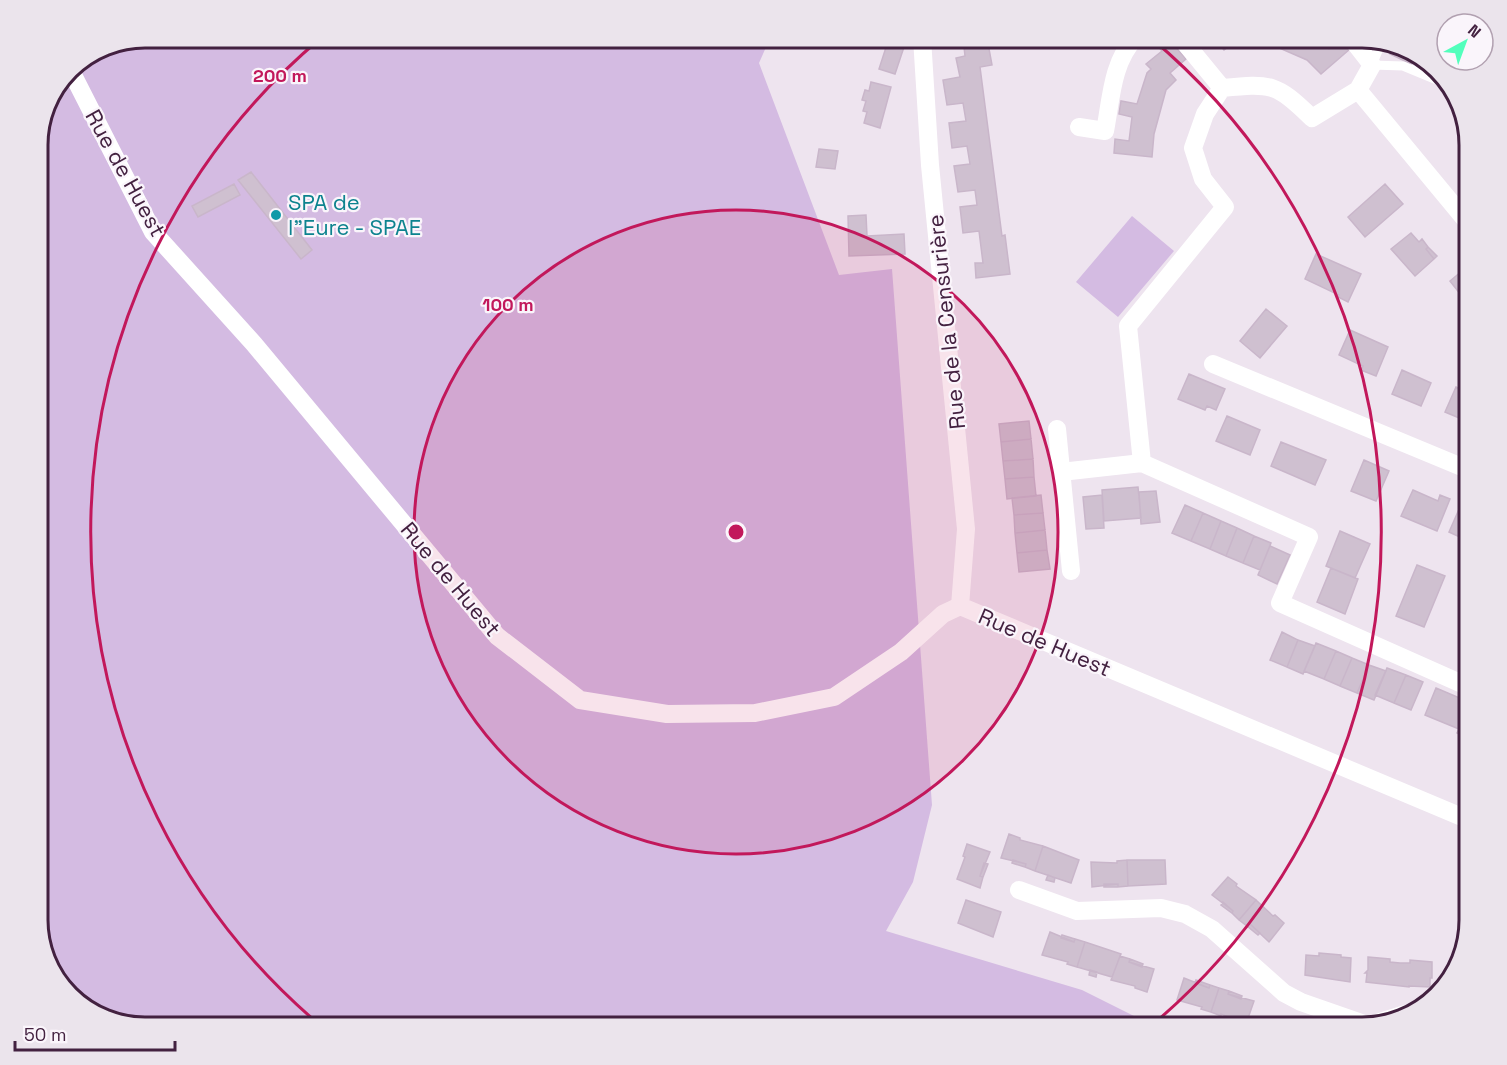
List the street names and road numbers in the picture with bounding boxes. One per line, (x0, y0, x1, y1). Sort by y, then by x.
street label: Rue de Huest (80, 104, 172, 242)
street label: Rue de la Censurière (921, 213, 971, 431)
street label: Rue de Huest (395, 516, 507, 642)
street label: Rue de Huest (975, 602, 1115, 682)

